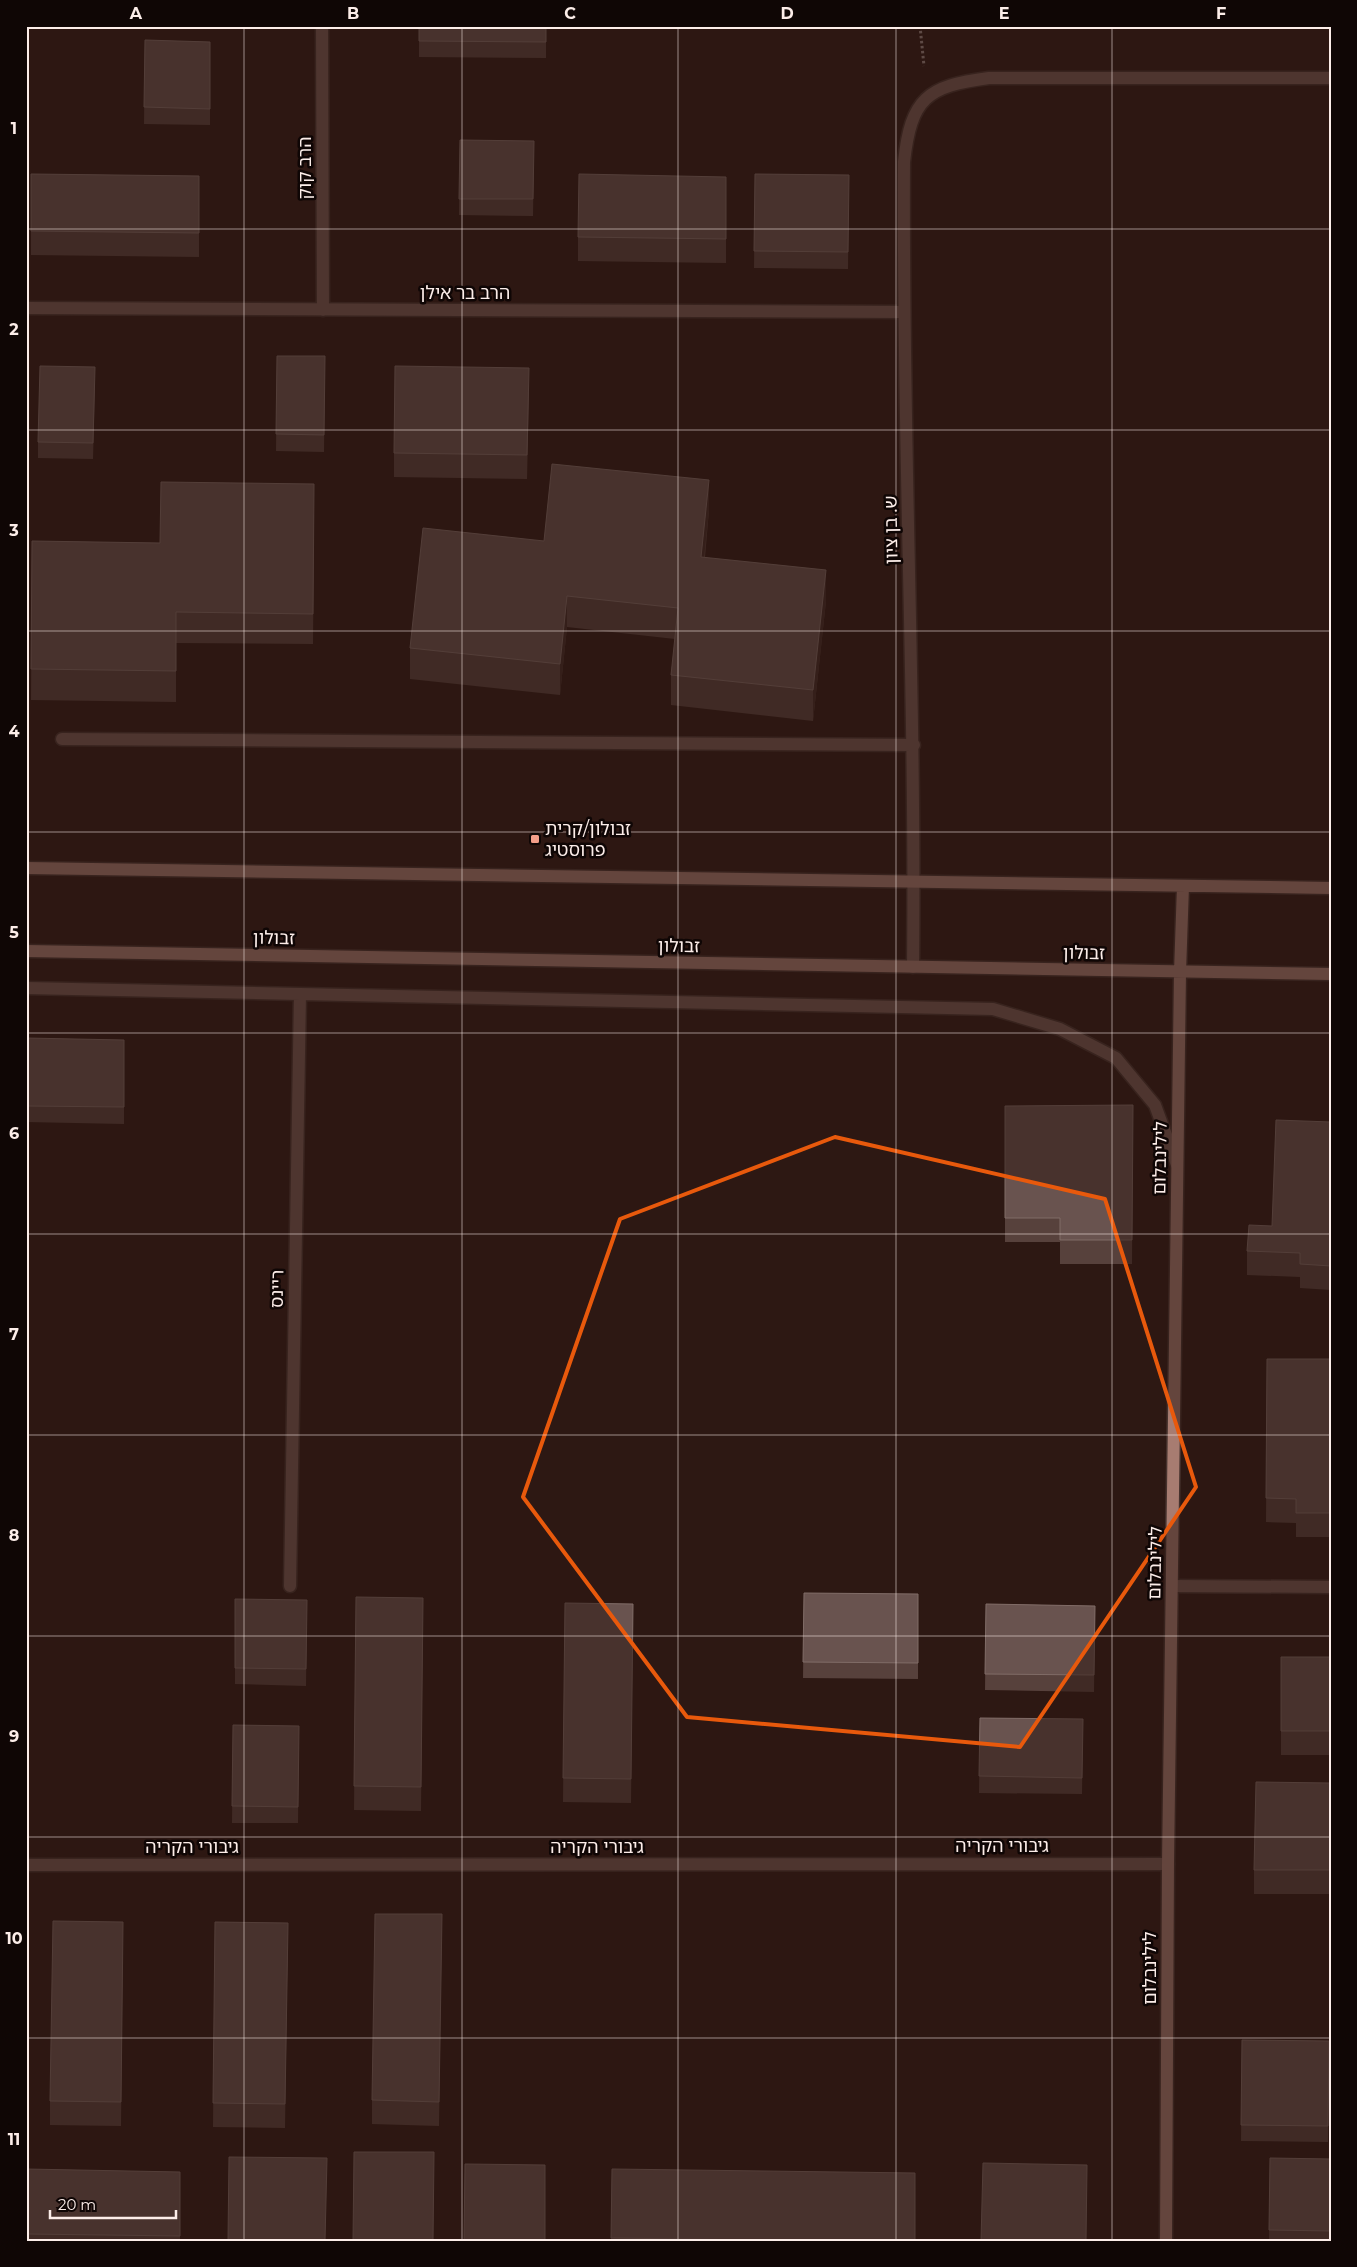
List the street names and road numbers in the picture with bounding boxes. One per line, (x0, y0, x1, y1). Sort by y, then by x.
street label: הרב קוק (294, 137, 316, 199)
street label: הרב בר אילן (420, 282, 510, 304)
street label: ש. בן ציון (879, 495, 903, 565)
street label: זבולון (253, 927, 295, 949)
street label: זבולון (658, 935, 700, 957)
street label: זבולון (1063, 942, 1105, 964)
street label: לילינבלום (1148, 1121, 1172, 1195)
street label: ריינס (266, 1270, 288, 1308)
street label: לילינבלום (1143, 1526, 1167, 1600)
street label: גיבורי הקריה (955, 1835, 1049, 1857)
street label: גיבורי הקריה (145, 1836, 239, 1858)
street label: גיבורי הקריה (550, 1836, 644, 1858)
street label: לילינבלום (1139, 1931, 1161, 2005)

